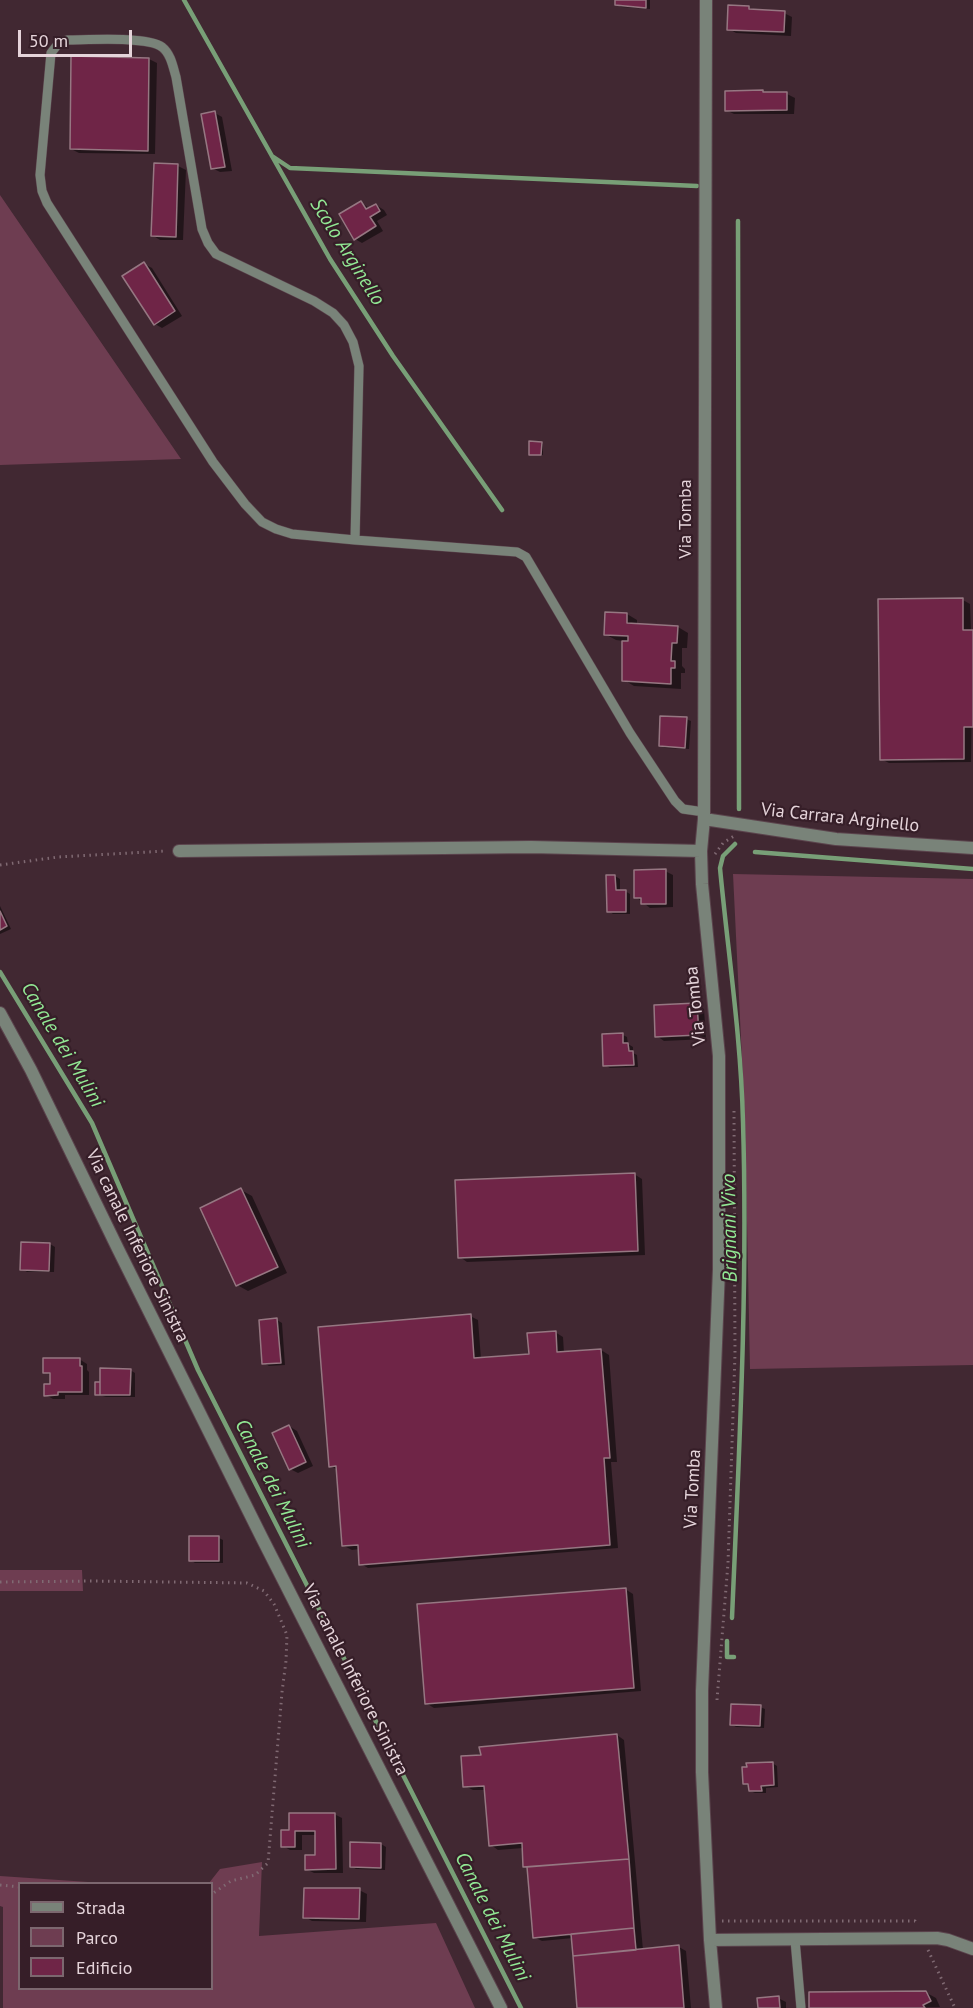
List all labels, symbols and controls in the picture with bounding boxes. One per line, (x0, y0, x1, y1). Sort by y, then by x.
scale bar (21, 18, 135, 56)
text: 50 m (29, 29, 68, 52)
water label: Scolo Arginello (305, 194, 389, 310)
street label: Via Tomba (675, 479, 697, 559)
street label: Via Carrara Arginello (760, 799, 920, 837)
street label: Via Tomba (681, 965, 711, 1047)
water label: Canale dei Mulini (15, 978, 109, 1112)
street label: Via canale Inferiore Sinistra (81, 1146, 193, 1346)
water label: Brignani Vivo (717, 1173, 743, 1283)
water label: Canale dei Mulini (229, 1416, 315, 1552)
street label: Via Tomba (680, 1449, 706, 1529)
street label: Via canale Inferiore Sinistra (297, 1581, 413, 1779)
water label: Canale dei Mulini (449, 1849, 535, 1985)
legend (18, 1882, 213, 1990)
text: Strada (76, 1896, 125, 1919)
text: Parco (76, 1926, 118, 1949)
text: Edificio (76, 1956, 132, 1979)

